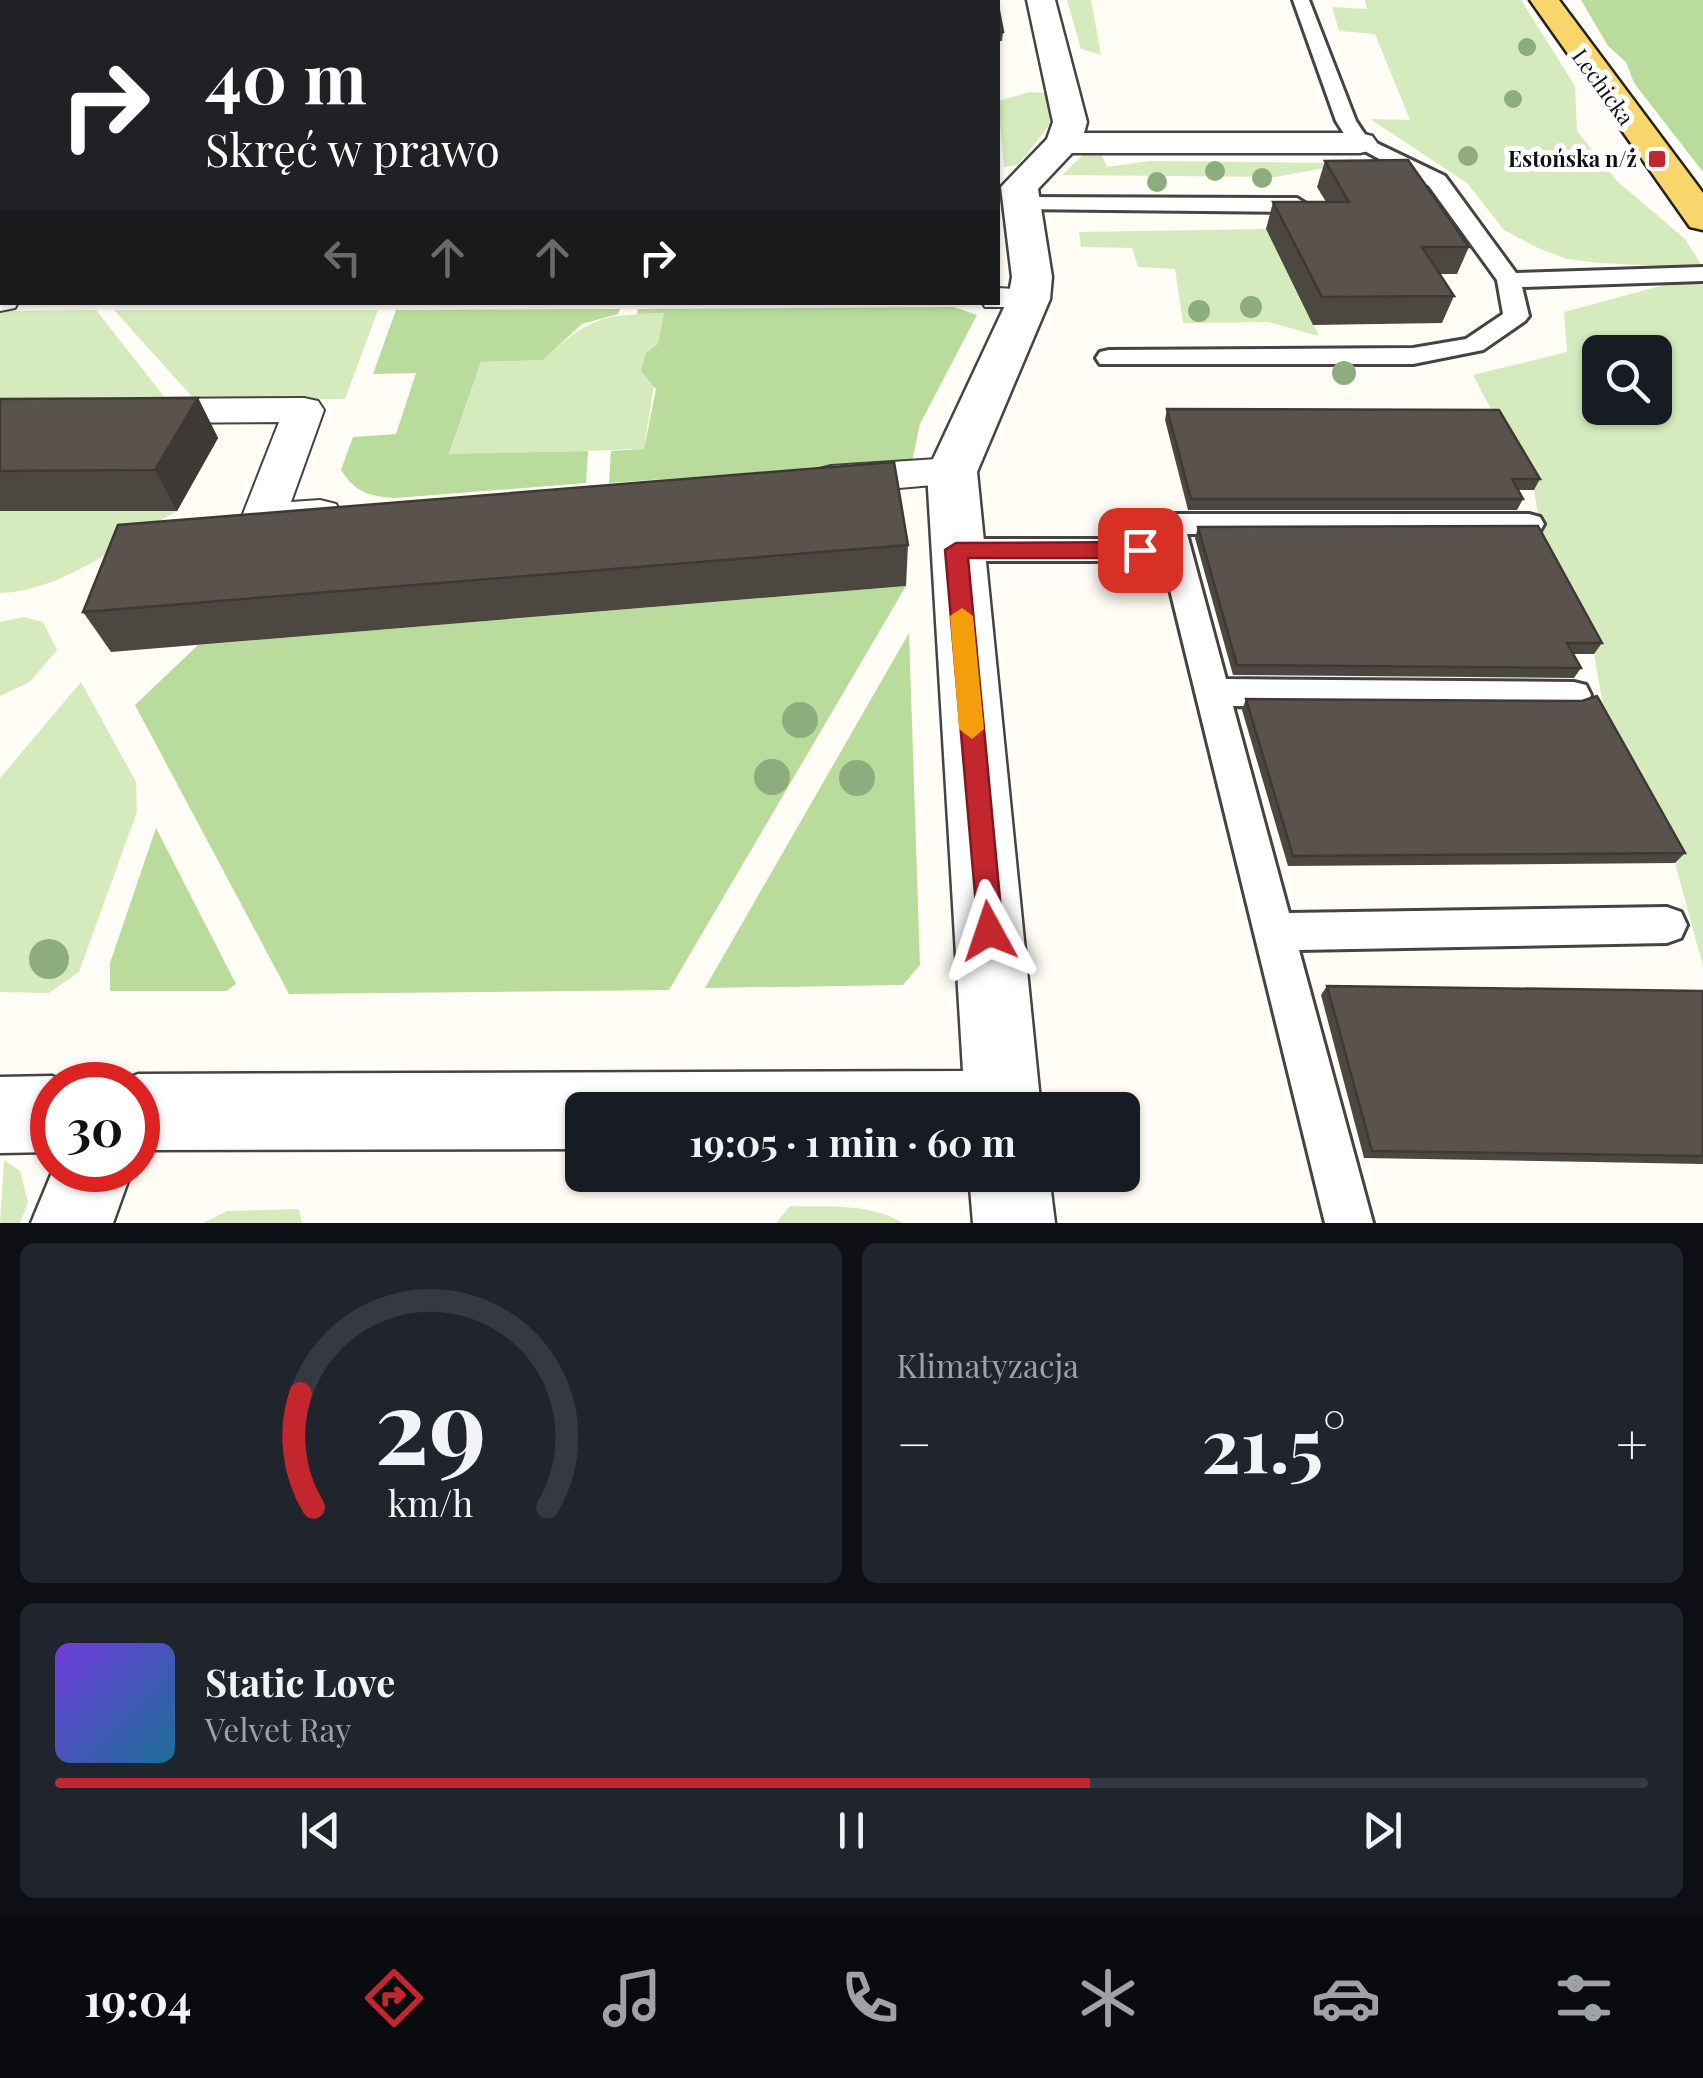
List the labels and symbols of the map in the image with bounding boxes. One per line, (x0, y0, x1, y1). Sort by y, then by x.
street label: Lechicka (1566, 42, 1642, 131)
place label: Estońska n/ż (1508, 143, 1637, 173)
marker: Estońska n/ż (1646, 148, 1668, 170)
pin (1098, 508, 1183, 593)
position arrow (937, 879, 1041, 983)
speed limit sign: 30 (30, 1062, 160, 1192)

